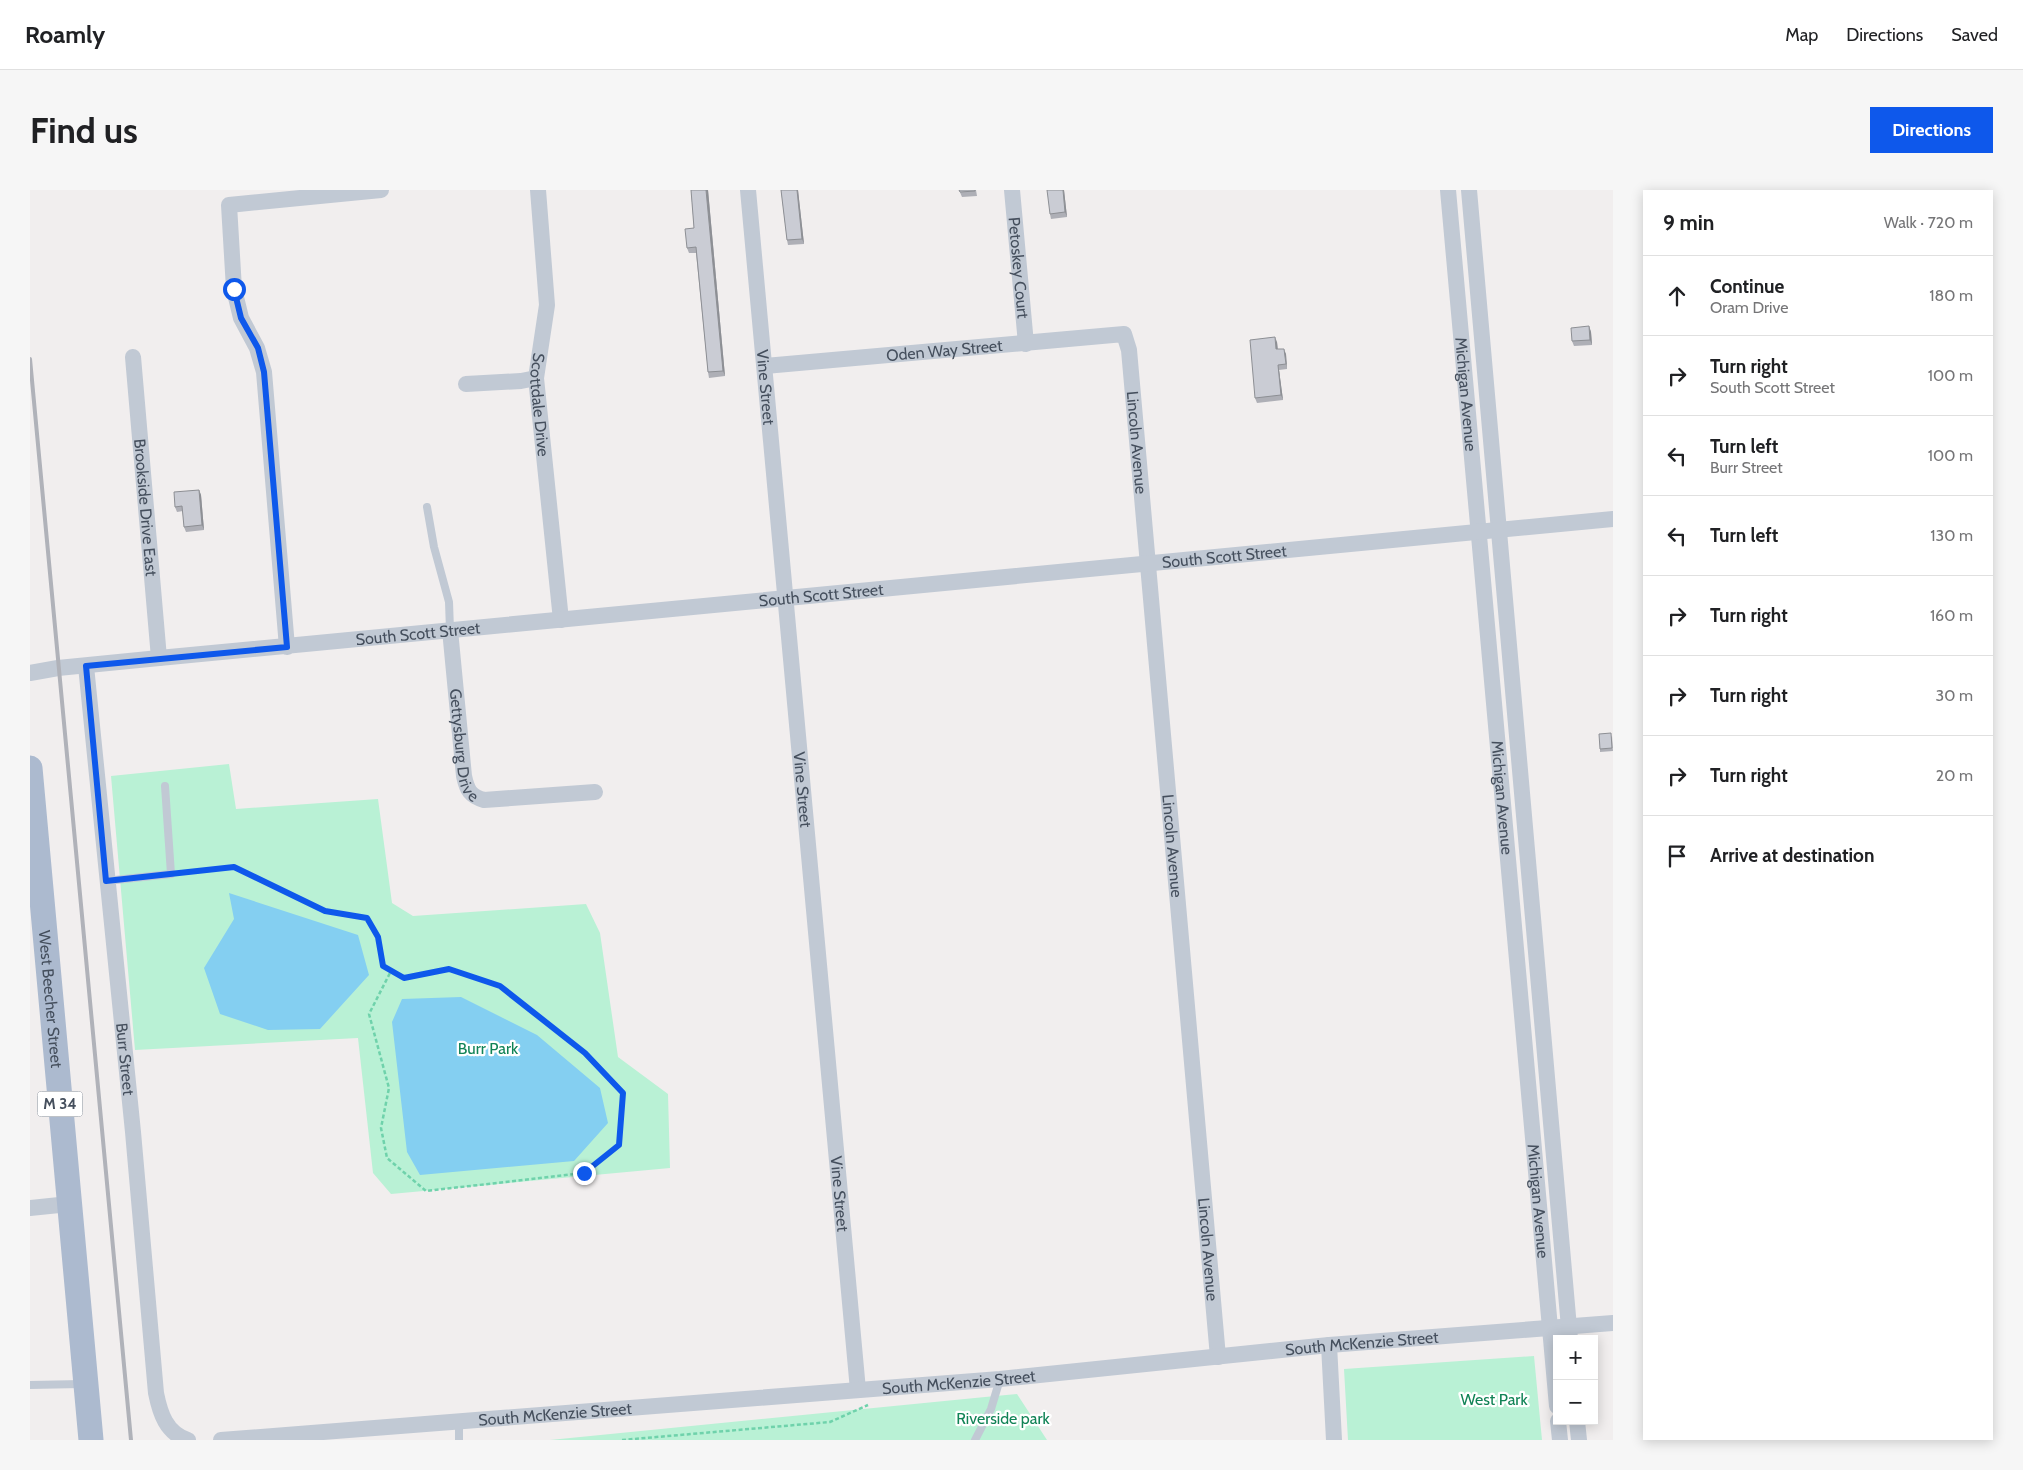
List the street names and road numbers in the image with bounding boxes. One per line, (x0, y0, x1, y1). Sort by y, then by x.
street label: Petoskey Court (1004, 216, 1033, 320)
street label: Oden Way Street (885, 336, 1004, 365)
street label: Michigan Avenue (1451, 336, 1480, 452)
street label: Vine Street (753, 349, 779, 426)
street label: Scottdale Drive (526, 352, 553, 457)
street label: Lincoln Avenue (1123, 390, 1151, 495)
street label: Brookside Drive East (130, 438, 161, 578)
street label: South Scott Street (1161, 541, 1288, 572)
street label: South Scott Street (758, 580, 885, 611)
street label: South Scott Street (355, 618, 482, 649)
street label: Gettysburg Drive (446, 688, 482, 806)
street label: Michigan Avenue (1487, 740, 1517, 856)
street label: Vine Street (790, 751, 815, 829)
street label: Lincoln Avenue (1158, 794, 1186, 898)
street label: West Beecher Street (35, 929, 66, 1069)
street label: Burr Street (112, 1022, 138, 1097)
road number: M 34 (38, 1092, 82, 1116)
street label: Michigan Avenue (1524, 1143, 1553, 1259)
street label: Vine Street (827, 1155, 852, 1233)
street label: Lincoln Avenue (1194, 1197, 1222, 1302)
street label: South McKenzie Street (1284, 1328, 1440, 1359)
street label: South McKenzie Street (881, 1366, 1037, 1398)
street label: South McKenzie Street (478, 1399, 633, 1430)

